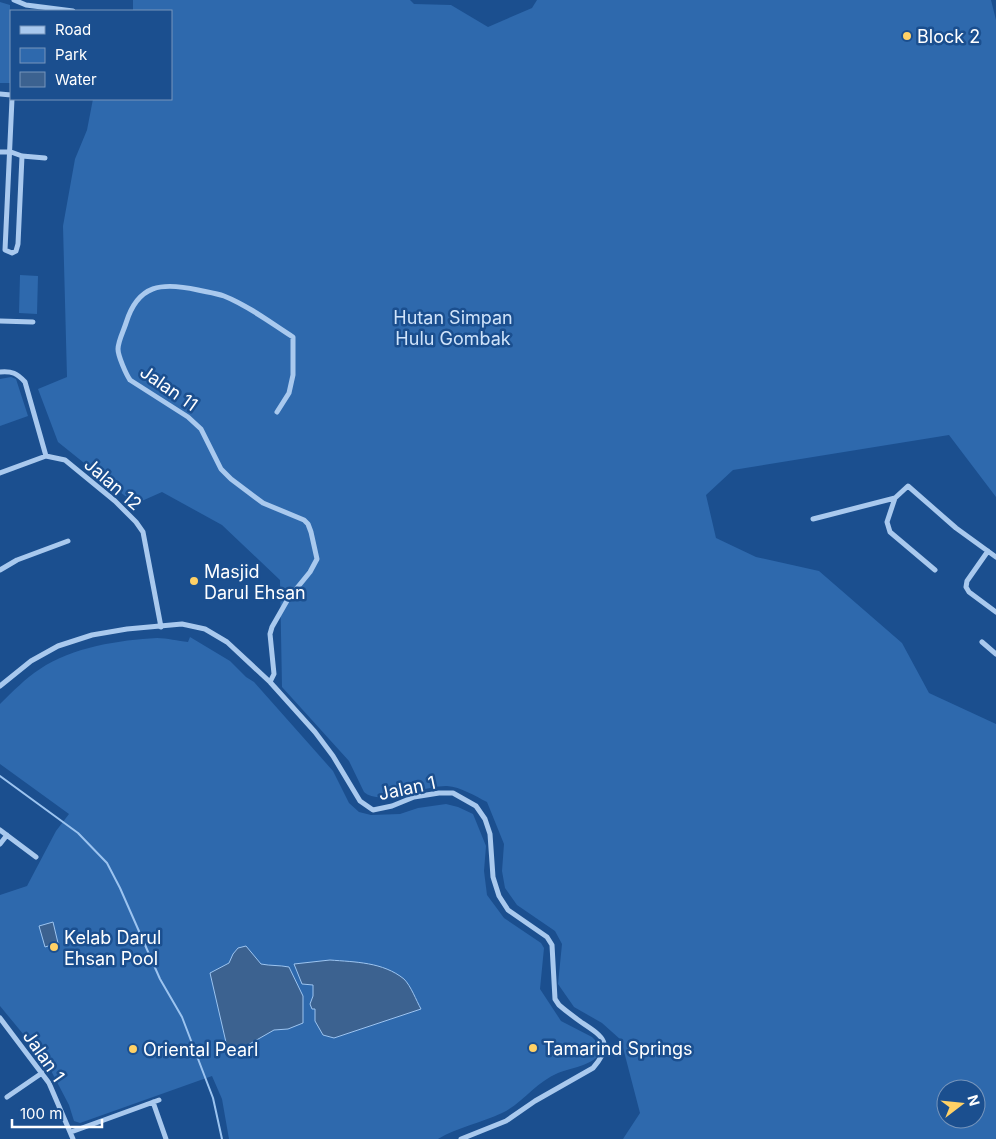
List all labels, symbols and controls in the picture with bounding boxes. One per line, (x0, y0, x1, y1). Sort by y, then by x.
legend (10, 10, 172, 100)
text: Road (55, 20, 91, 39)
place label: Block 2 (917, 26, 980, 47)
marker: Block 2 (901, 30, 913, 42)
text: Park (55, 45, 88, 64)
text: Water (55, 70, 97, 89)
park label: Hutan Simpan Hulu Gombak (393, 307, 513, 349)
street label: Jalan 11 (136, 361, 202, 415)
street label: Jalan 12 (80, 453, 146, 515)
place label: Masjid Darul Ehsan (204, 561, 306, 603)
marker: Masjid Darul Ehsan (188, 575, 200, 587)
street label: Jalan 1 (377, 772, 437, 804)
place label: Kelab Darul Ehsan Pool (64, 927, 161, 969)
marker: Kelab Darul Ehsan Pool (48, 941, 60, 953)
street label: Jalan 1 (19, 1026, 69, 1086)
place label: Tamarind Springs (543, 1038, 693, 1059)
place label: Oriental Pearl (143, 1039, 258, 1060)
marker: Tamarind Springs (527, 1042, 539, 1054)
marker: Oriental Pearl (127, 1043, 139, 1055)
north arrow (936, 1079, 986, 1129)
text: N (964, 1093, 984, 1108)
scale bar (12, 1096, 102, 1128)
text: 100 m (20, 1104, 62, 1123)

